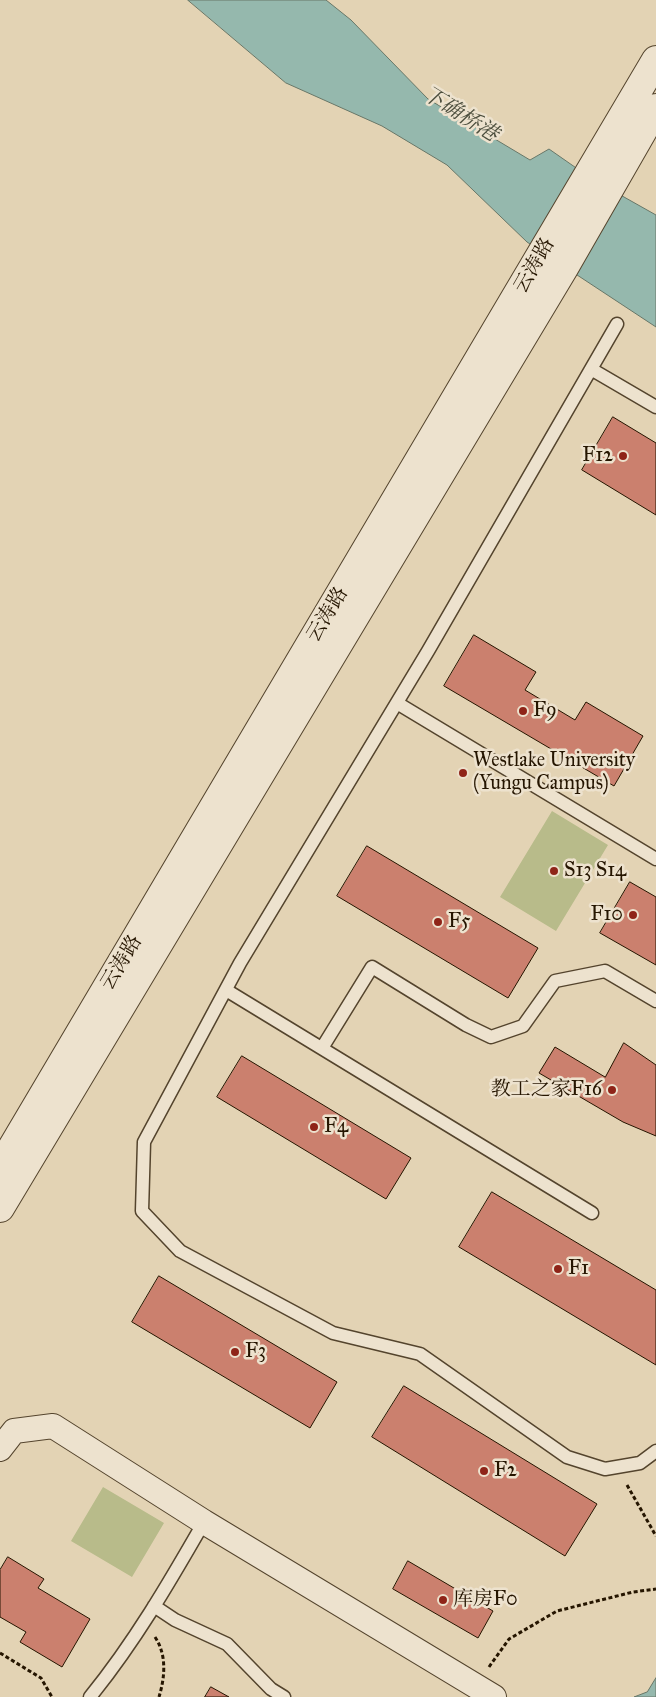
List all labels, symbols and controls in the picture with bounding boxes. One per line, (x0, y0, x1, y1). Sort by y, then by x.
water label: 下确桥港 (418, 82, 502, 148)
street label: 云涛路 (510, 234, 560, 298)
place label: F12 (582, 444, 613, 468)
marker: F12 (617, 450, 629, 462)
street label: 云涛路 (302, 583, 354, 647)
place label: F9 (533, 699, 557, 723)
marker: F9 (517, 705, 529, 717)
place label: Westlake University (Yungu Campus) (473, 749, 635, 796)
marker: Westlake University (Yungu Campus) (457, 767, 469, 779)
place label: S13 S14 (564, 859, 626, 883)
marker: S13 S14 (548, 865, 560, 877)
place label: F10 (590, 903, 623, 927)
marker: F10 (627, 909, 639, 921)
place label: F5 (448, 910, 470, 934)
marker: F5 (432, 916, 444, 928)
street label: 云涛路 (96, 931, 148, 995)
place label: 教工之家F16 (491, 1078, 602, 1102)
marker: 教工之家F16 (606, 1084, 618, 1096)
place label: F4 (324, 1115, 348, 1139)
marker: F4 (308, 1121, 320, 1133)
place label: F1 (568, 1257, 589, 1281)
marker: F1 (552, 1263, 564, 1275)
place label: F3 (245, 1340, 266, 1364)
marker: F3 (229, 1346, 241, 1358)
place label: F2 (494, 1459, 517, 1483)
marker: F2 (478, 1465, 490, 1477)
place label: 库房F0 (453, 1588, 518, 1612)
marker: 库房F0 (437, 1594, 449, 1606)

